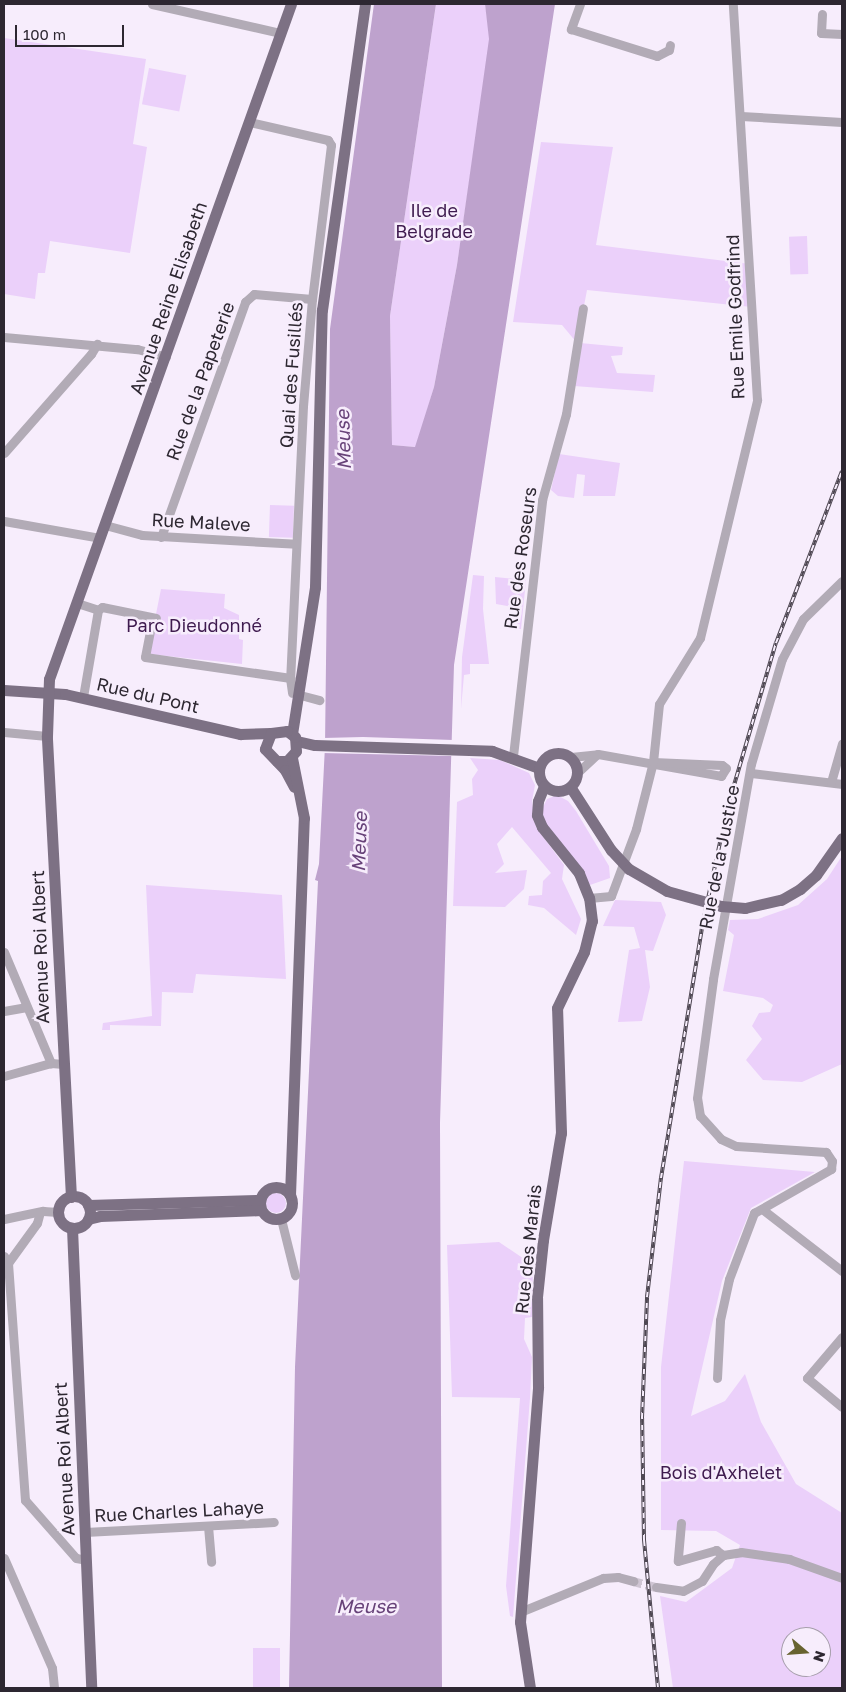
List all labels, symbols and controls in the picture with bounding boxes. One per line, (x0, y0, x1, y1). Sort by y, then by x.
scale bar (18, 15, 126, 47)
text: 100 m (23, 25, 66, 43)
street label: Avenue Reine Elisabeth (125, 199, 211, 397)
park label: Ile de Belgrade (395, 200, 473, 242)
street label: Rue Emile Godfrind (721, 234, 749, 400)
street label: Rue de la Papeterie (161, 299, 239, 463)
street label: Quai des Fusillés (275, 301, 307, 449)
water label: Meuse (331, 410, 355, 470)
street label: Rue des Roseurs (499, 485, 541, 631)
street label: Rue Maleve (151, 509, 251, 535)
park label: Parc Dieudonné (126, 614, 262, 636)
street label: Rue du Pont (95, 673, 201, 717)
street label: Rue de la Justice (694, 783, 744, 931)
water label: Meuse (347, 812, 371, 872)
street label: Avenue Roi Albert (27, 870, 53, 1024)
street label: Rue des Marais (510, 1183, 546, 1315)
street label: Avenue Roi Albert (49, 1382, 79, 1536)
park label: Bois d'Axhelet (660, 1461, 782, 1483)
street label: Rue Charles Lahaye (94, 1496, 264, 1526)
water label: Meuse (336, 1595, 396, 1617)
north arrow (781, 1627, 831, 1677)
text: N (810, 1649, 830, 1664)

